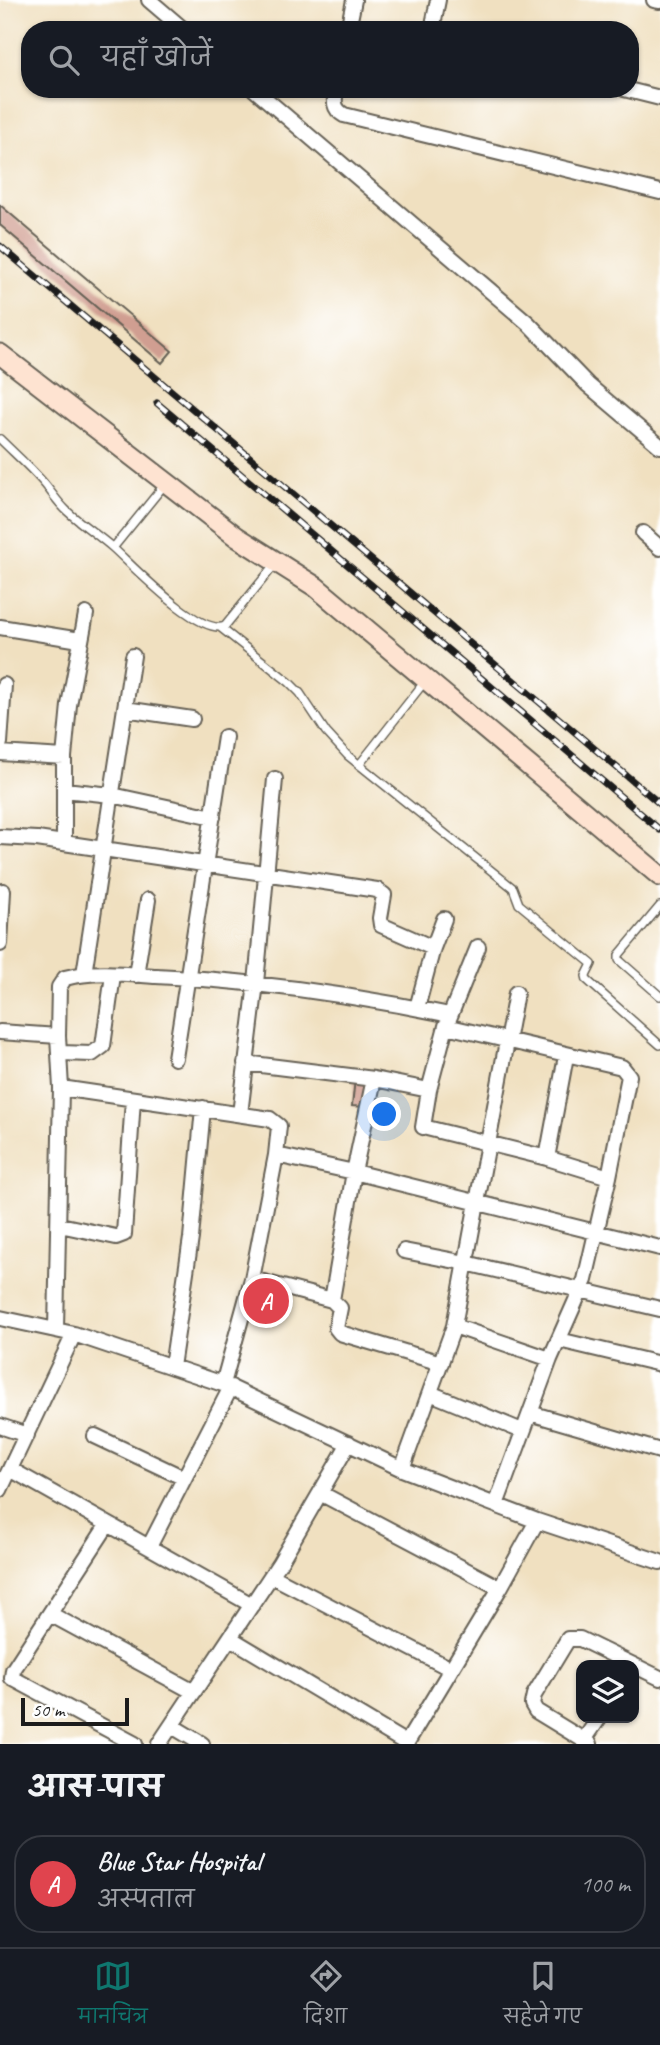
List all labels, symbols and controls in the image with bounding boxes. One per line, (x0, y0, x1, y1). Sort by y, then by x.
search box (21, 21, 639, 98)
icon: search (45, 41, 83, 79)
text: यहाँ खोजें (101, 41, 212, 74)
your location (367, 1097, 401, 1131)
pin: A (243, 1275, 289, 1327)
map controls (576, 1660, 639, 1723)
button: layers (576, 1660, 639, 1723)
scale bar (21, 1695, 130, 1727)
text: 50 m (32, 1698, 64, 1722)
text: आस-पास (28, 1768, 163, 1806)
text: Blue Star Hospital (97, 1845, 261, 1878)
text: A (47, 1870, 59, 1899)
text: 100 m (581, 1870, 630, 1899)
text: अस्पताल (97, 1885, 195, 1914)
tab: मानचित्र (78, 1957, 148, 2037)
tab: दिशा (304, 1957, 347, 2037)
tab: सहेजे गए (503, 1957, 582, 2037)

